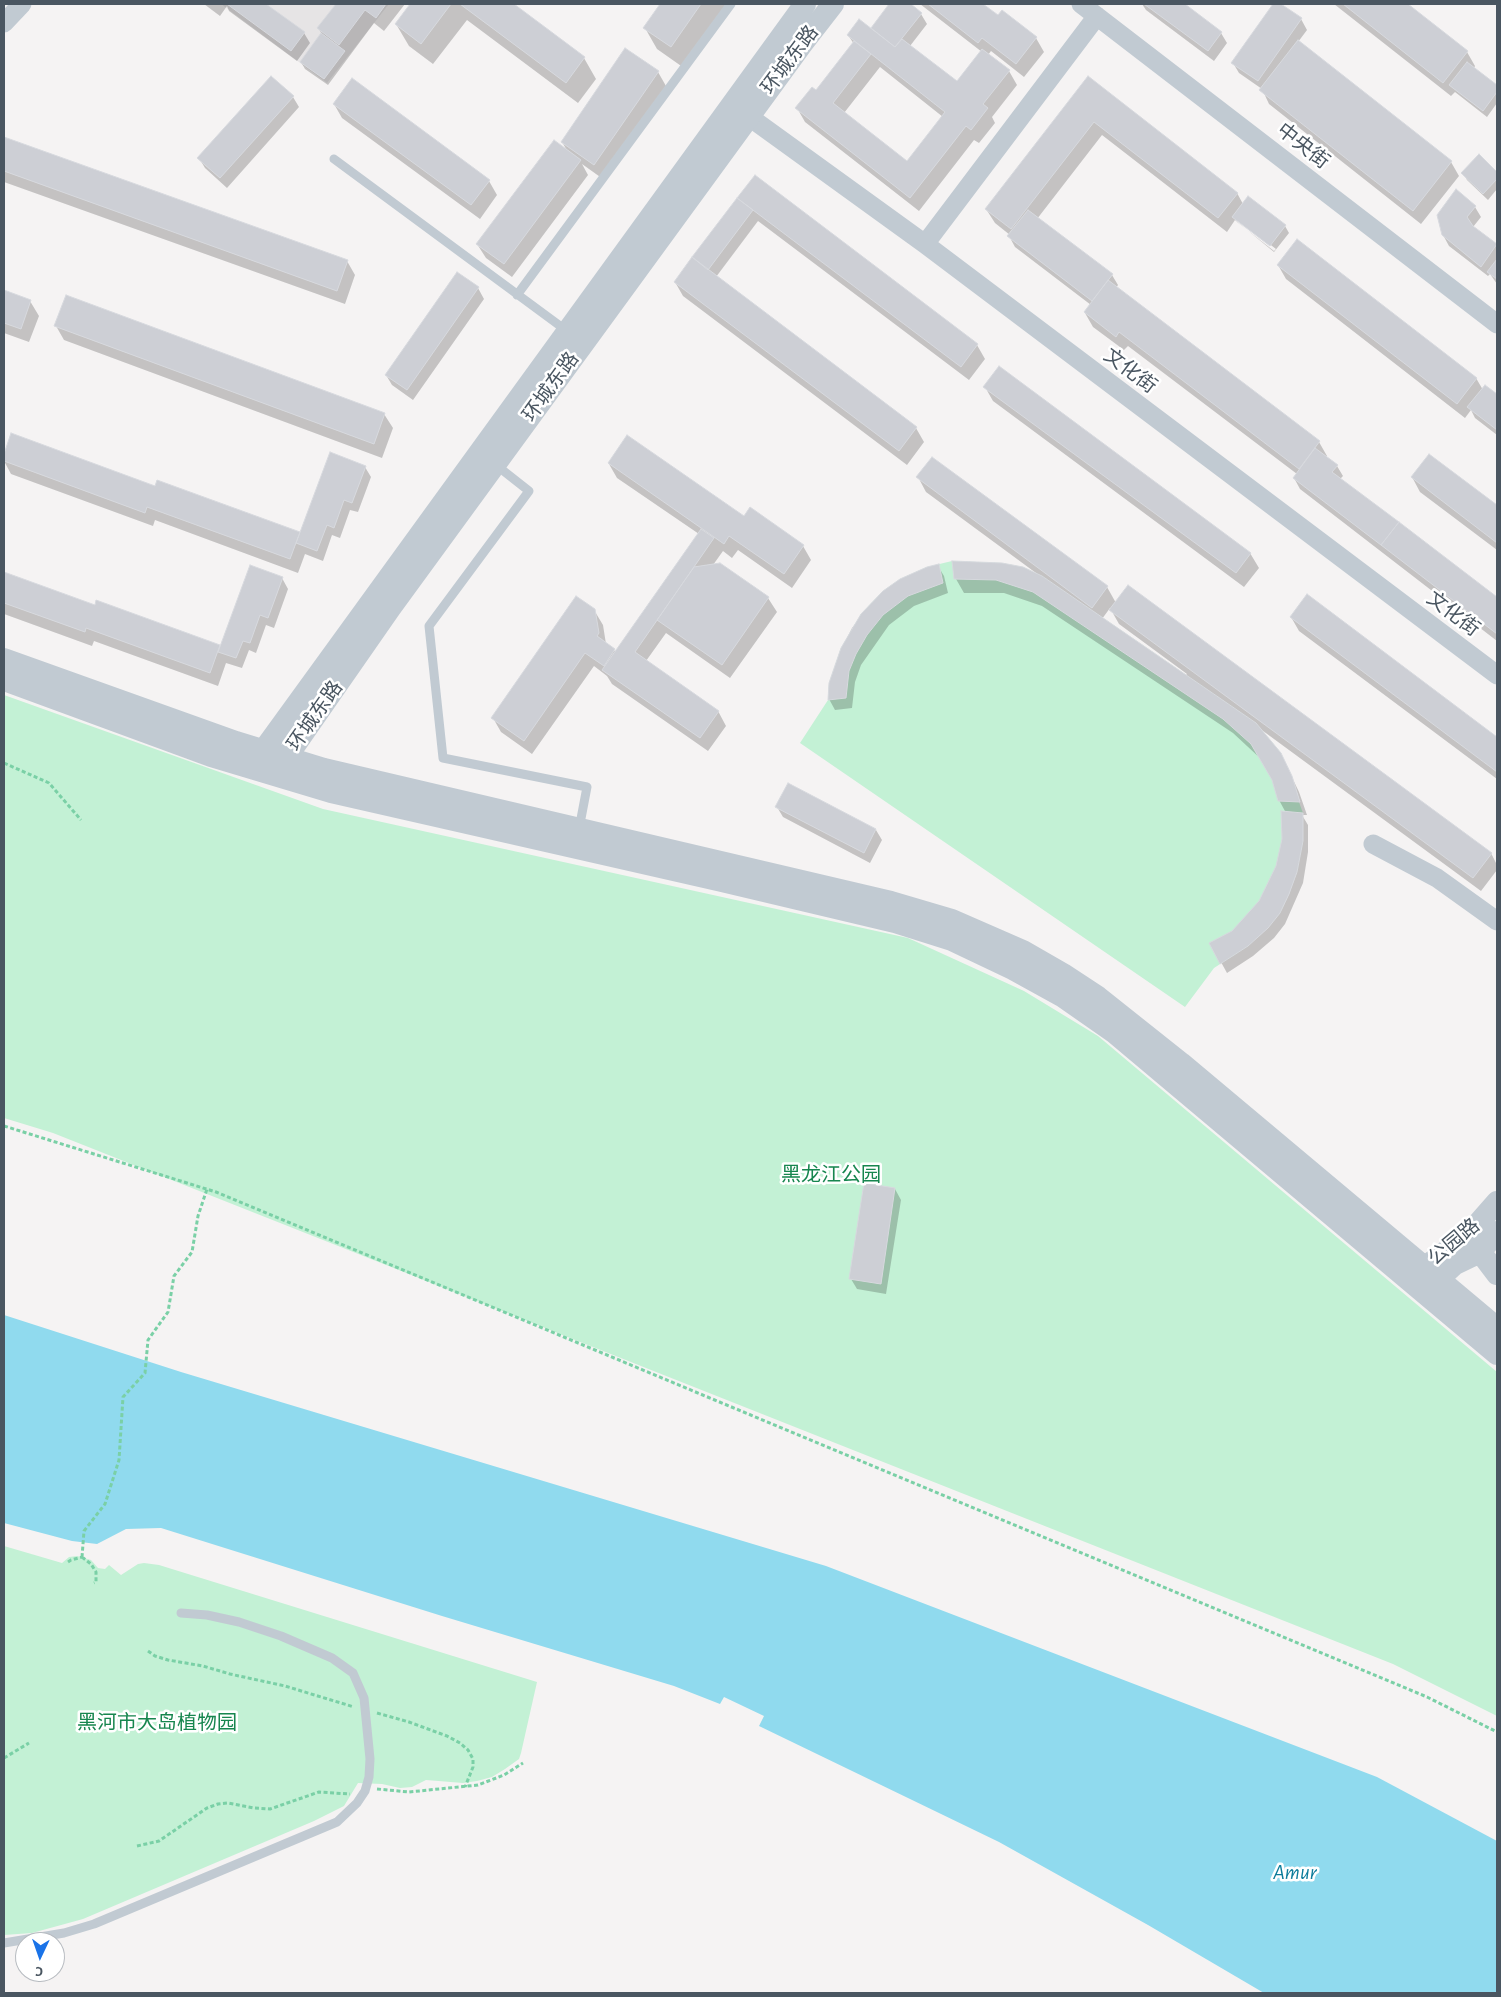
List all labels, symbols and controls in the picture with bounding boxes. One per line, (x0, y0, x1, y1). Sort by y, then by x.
street label: 环城东路 (756, 21, 824, 99)
street label: 中央街 (1272, 118, 1334, 174)
street label: 文化街 (1099, 343, 1161, 399)
street label: 环城东路 (518, 348, 584, 426)
street label: 文化街 (1422, 586, 1484, 642)
street label: 环城东路 (282, 676, 348, 756)
park label: 黑龙江公园 (781, 1163, 881, 1187)
street label: 公园路 (1423, 1214, 1485, 1270)
park label: 黑河市大岛植物园 (77, 1711, 237, 1735)
water label: Amur (1273, 1860, 1317, 1886)
north arrow (15, 1932, 65, 1982)
text: С (35, 1964, 44, 1978)

